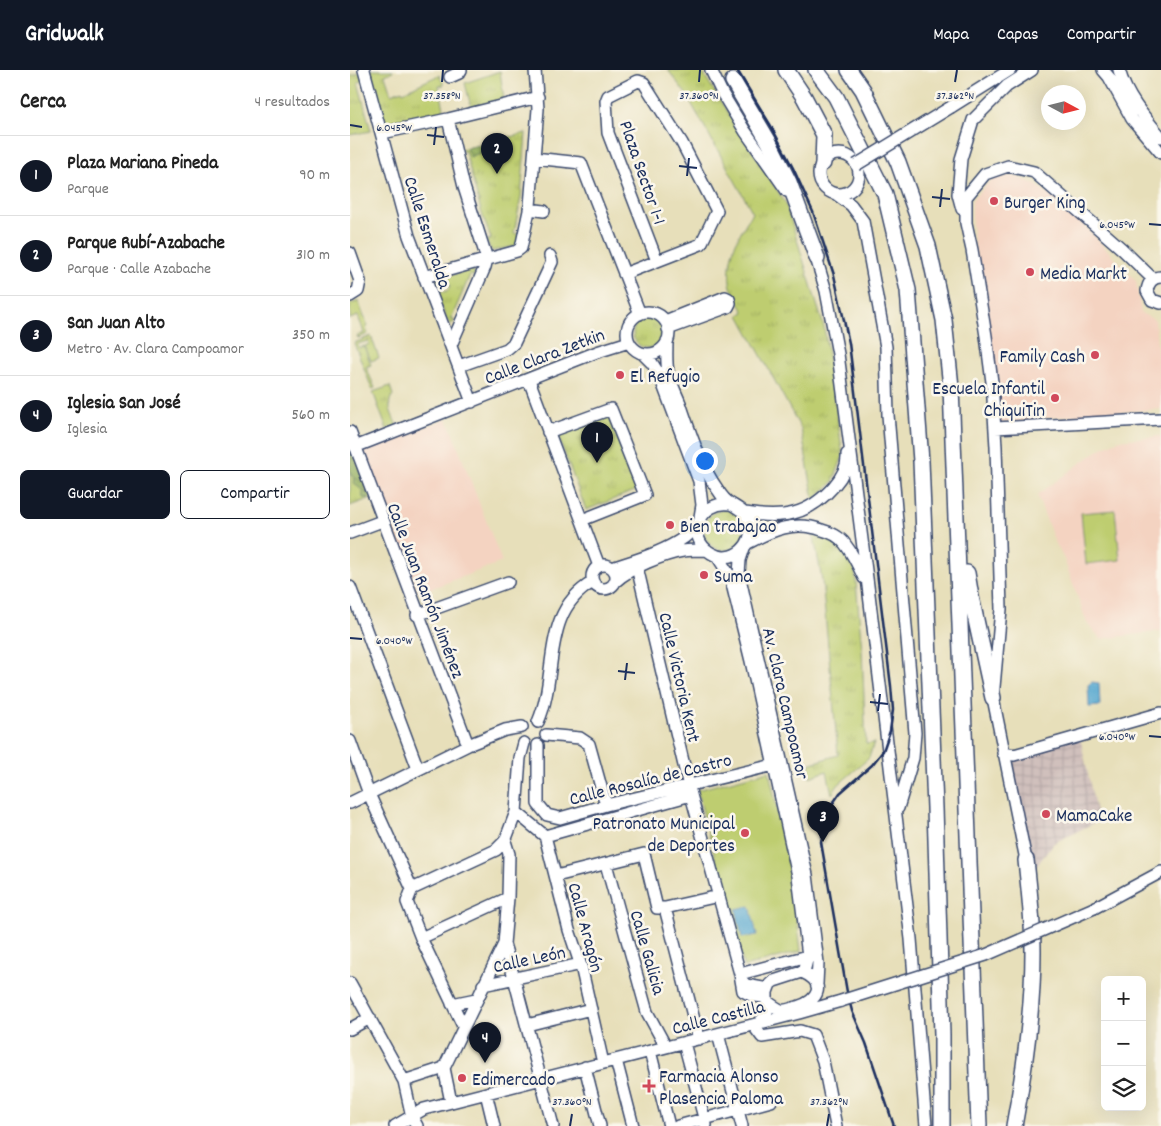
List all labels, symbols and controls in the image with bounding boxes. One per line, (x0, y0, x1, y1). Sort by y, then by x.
text: Gridwalk (25, 18, 104, 52)
text: Mapa (933, 23, 969, 48)
text: Capas (997, 23, 1039, 48)
text: Compartir (1067, 23, 1136, 48)
north arrow (1041, 85, 1086, 130)
text: Cerca (20, 88, 66, 118)
text: 37.358°N (423, 88, 461, 105)
text: 37.360°N (679, 88, 719, 105)
text: 37.362°N (936, 88, 974, 105)
text: 4 resultados (255, 91, 330, 114)
street label: Plaza Sector 1-1 (610, 117, 671, 229)
text: 6.045°W (376, 120, 412, 137)
pin: 2 (481, 133, 513, 174)
text: Plaza Mariana Pineda (67, 151, 218, 178)
text: 1 (34, 164, 38, 187)
text: 90 m (299, 164, 330, 187)
street label: Calle Esmeralda (395, 174, 457, 294)
text: Parque (67, 178, 109, 201)
place label: Burger King (1004, 191, 1086, 218)
marker: Burger King (988, 195, 1000, 207)
text: 6.045°W (1099, 217, 1135, 234)
text: Parque Rubí-Azabache (67, 231, 225, 258)
text: 2 (33, 244, 40, 267)
text: 310 m (296, 244, 330, 267)
text: Parque · Calle Azabache (67, 258, 211, 281)
place label: Media Markt (1040, 262, 1127, 289)
marker: Media Markt (1024, 266, 1036, 278)
text: San Juan Alto (67, 311, 165, 338)
street label: Calle Clara Zetkin (481, 323, 609, 394)
text: 3 (32, 324, 40, 347)
text: 350 m (292, 324, 330, 347)
text: Metro · Av. Clara Campoamor (67, 338, 244, 361)
place label: Family Cash (1000, 345, 1085, 372)
marker: Family Cash (1089, 349, 1101, 361)
place label: El Refugio (630, 365, 700, 392)
marker: El Refugio (614, 369, 626, 381)
place label: Escuela Infantil ChiquiTin (932, 377, 1045, 426)
text: Iglesia San José (67, 391, 181, 418)
marker: Escuela Infantil ChiquiTin (1049, 392, 1061, 404)
text: 4 (33, 404, 39, 427)
text: 560 m (291, 404, 330, 427)
text: Iglesia (67, 418, 107, 441)
pin: 1 (581, 422, 613, 463)
your location (692, 448, 718, 474)
button: Guardar (20, 470, 170, 519)
button: Compartir (180, 470, 330, 519)
street label: Calle Juan Ramón Jiménez (378, 500, 470, 683)
place label: Bien trabajao (680, 515, 776, 542)
marker: Bien trabajao (664, 519, 676, 531)
place label: Suma (714, 565, 754, 592)
marker: Suma (698, 569, 710, 581)
street label: Calle Victoria Kent (650, 610, 706, 745)
street label: Av. Clara Campoamor (753, 625, 814, 782)
text: 6.040°W (376, 633, 412, 650)
text: 6.040°W (1099, 729, 1135, 746)
street label: Calle Rosalía de Castro (567, 748, 735, 815)
pin: 3 (807, 801, 839, 842)
place label: MamaCake (1056, 804, 1132, 831)
marker: MamaCake (1040, 808, 1052, 820)
place label: Patronato Municipal de Deportes (593, 812, 735, 861)
marker: Patronato Municipal de Deportes (739, 827, 751, 839)
street label: Calle Aragón (559, 880, 609, 976)
street label: Calle Galicia (621, 908, 671, 999)
street label: Calle León (491, 941, 568, 982)
map controls (1101, 976, 1146, 1111)
button: + (1101, 976, 1146, 1021)
street label: Calle Castilla (670, 995, 769, 1044)
button: − (1101, 1021, 1146, 1066)
pin: 4 (469, 1022, 501, 1063)
place label: Farmacia Alonso Plasencia Paloma (659, 1065, 784, 1114)
button: layers (1101, 1066, 1146, 1111)
place label: Edimercado (472, 1068, 555, 1095)
marker: Edimercado (456, 1072, 468, 1084)
marker: Farmacia Alonso Plasencia Paloma (643, 1080, 655, 1092)
text: 37.360°N (552, 1094, 592, 1111)
text: 37.362°N (810, 1094, 848, 1111)

